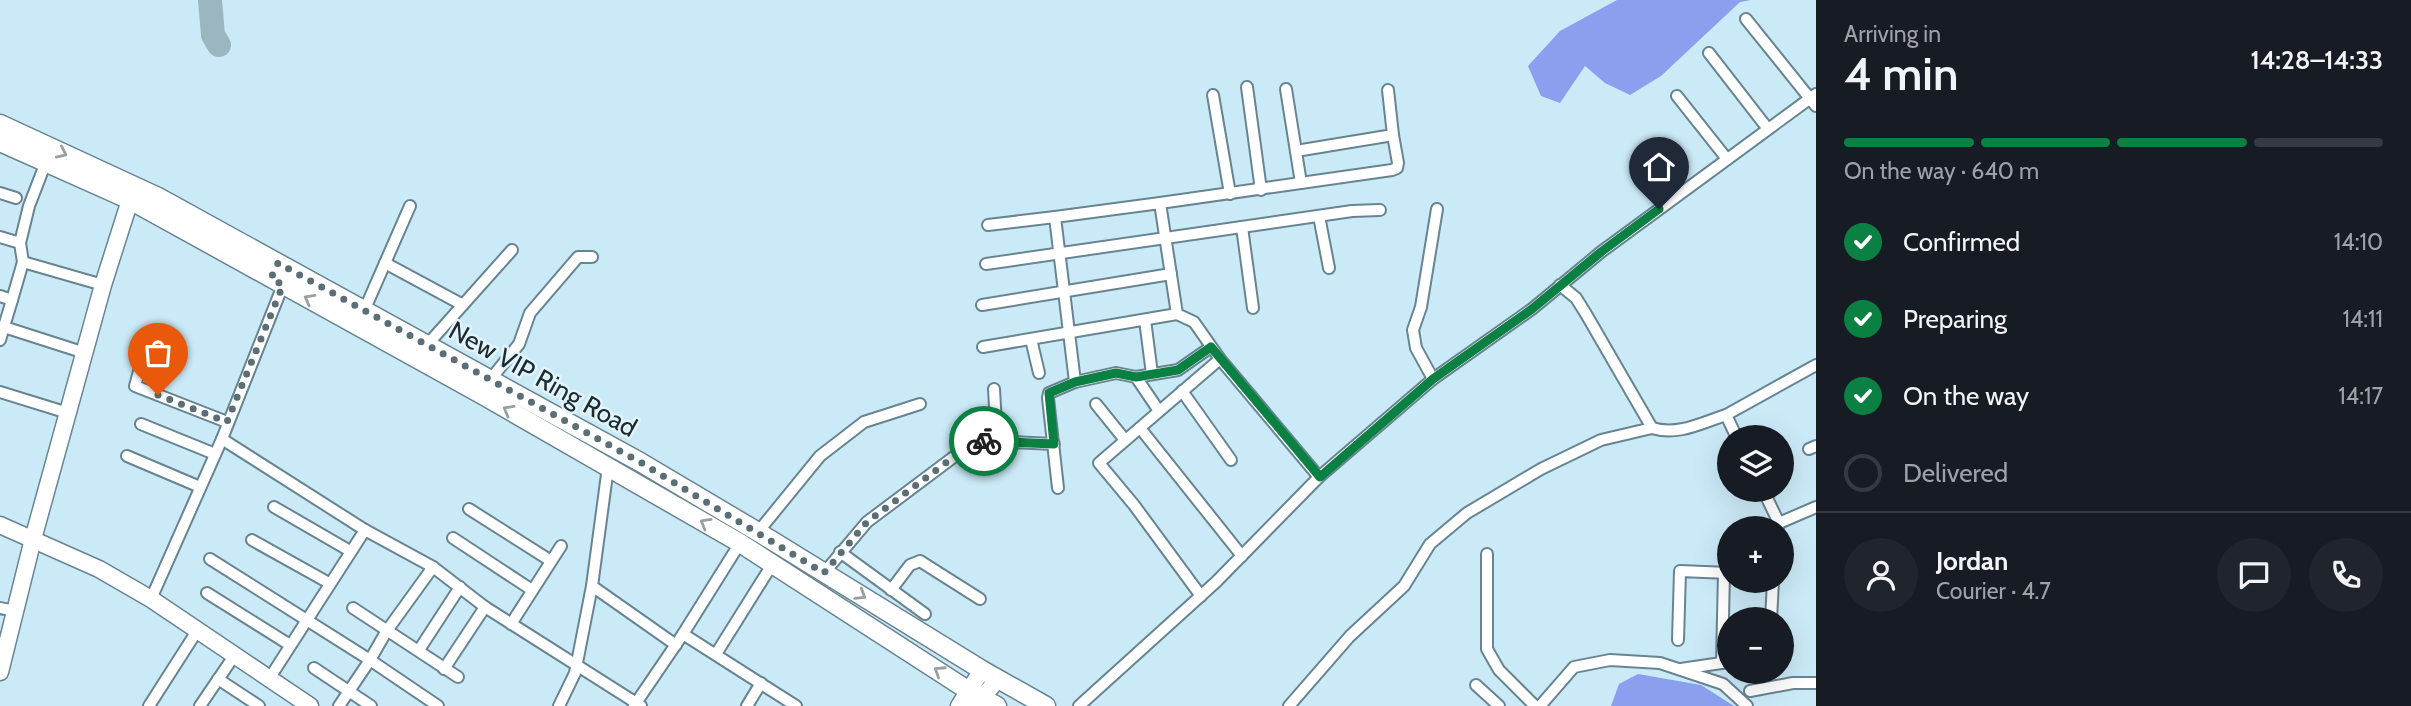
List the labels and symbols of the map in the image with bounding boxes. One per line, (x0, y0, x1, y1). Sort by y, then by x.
pin (1629, 137, 1689, 209)
one-way arrow (55, 145, 67, 159)
one-way arrow (304, 294, 316, 307)
street label: New VIP Ring Road (443, 314, 643, 444)
pin (128, 323, 188, 395)
one-way arrow (503, 405, 516, 418)
courier (949, 406, 1019, 476)
one-way arrow (700, 518, 713, 531)
one-way arrow (853, 587, 866, 600)
one-way arrow (933, 666, 946, 679)

